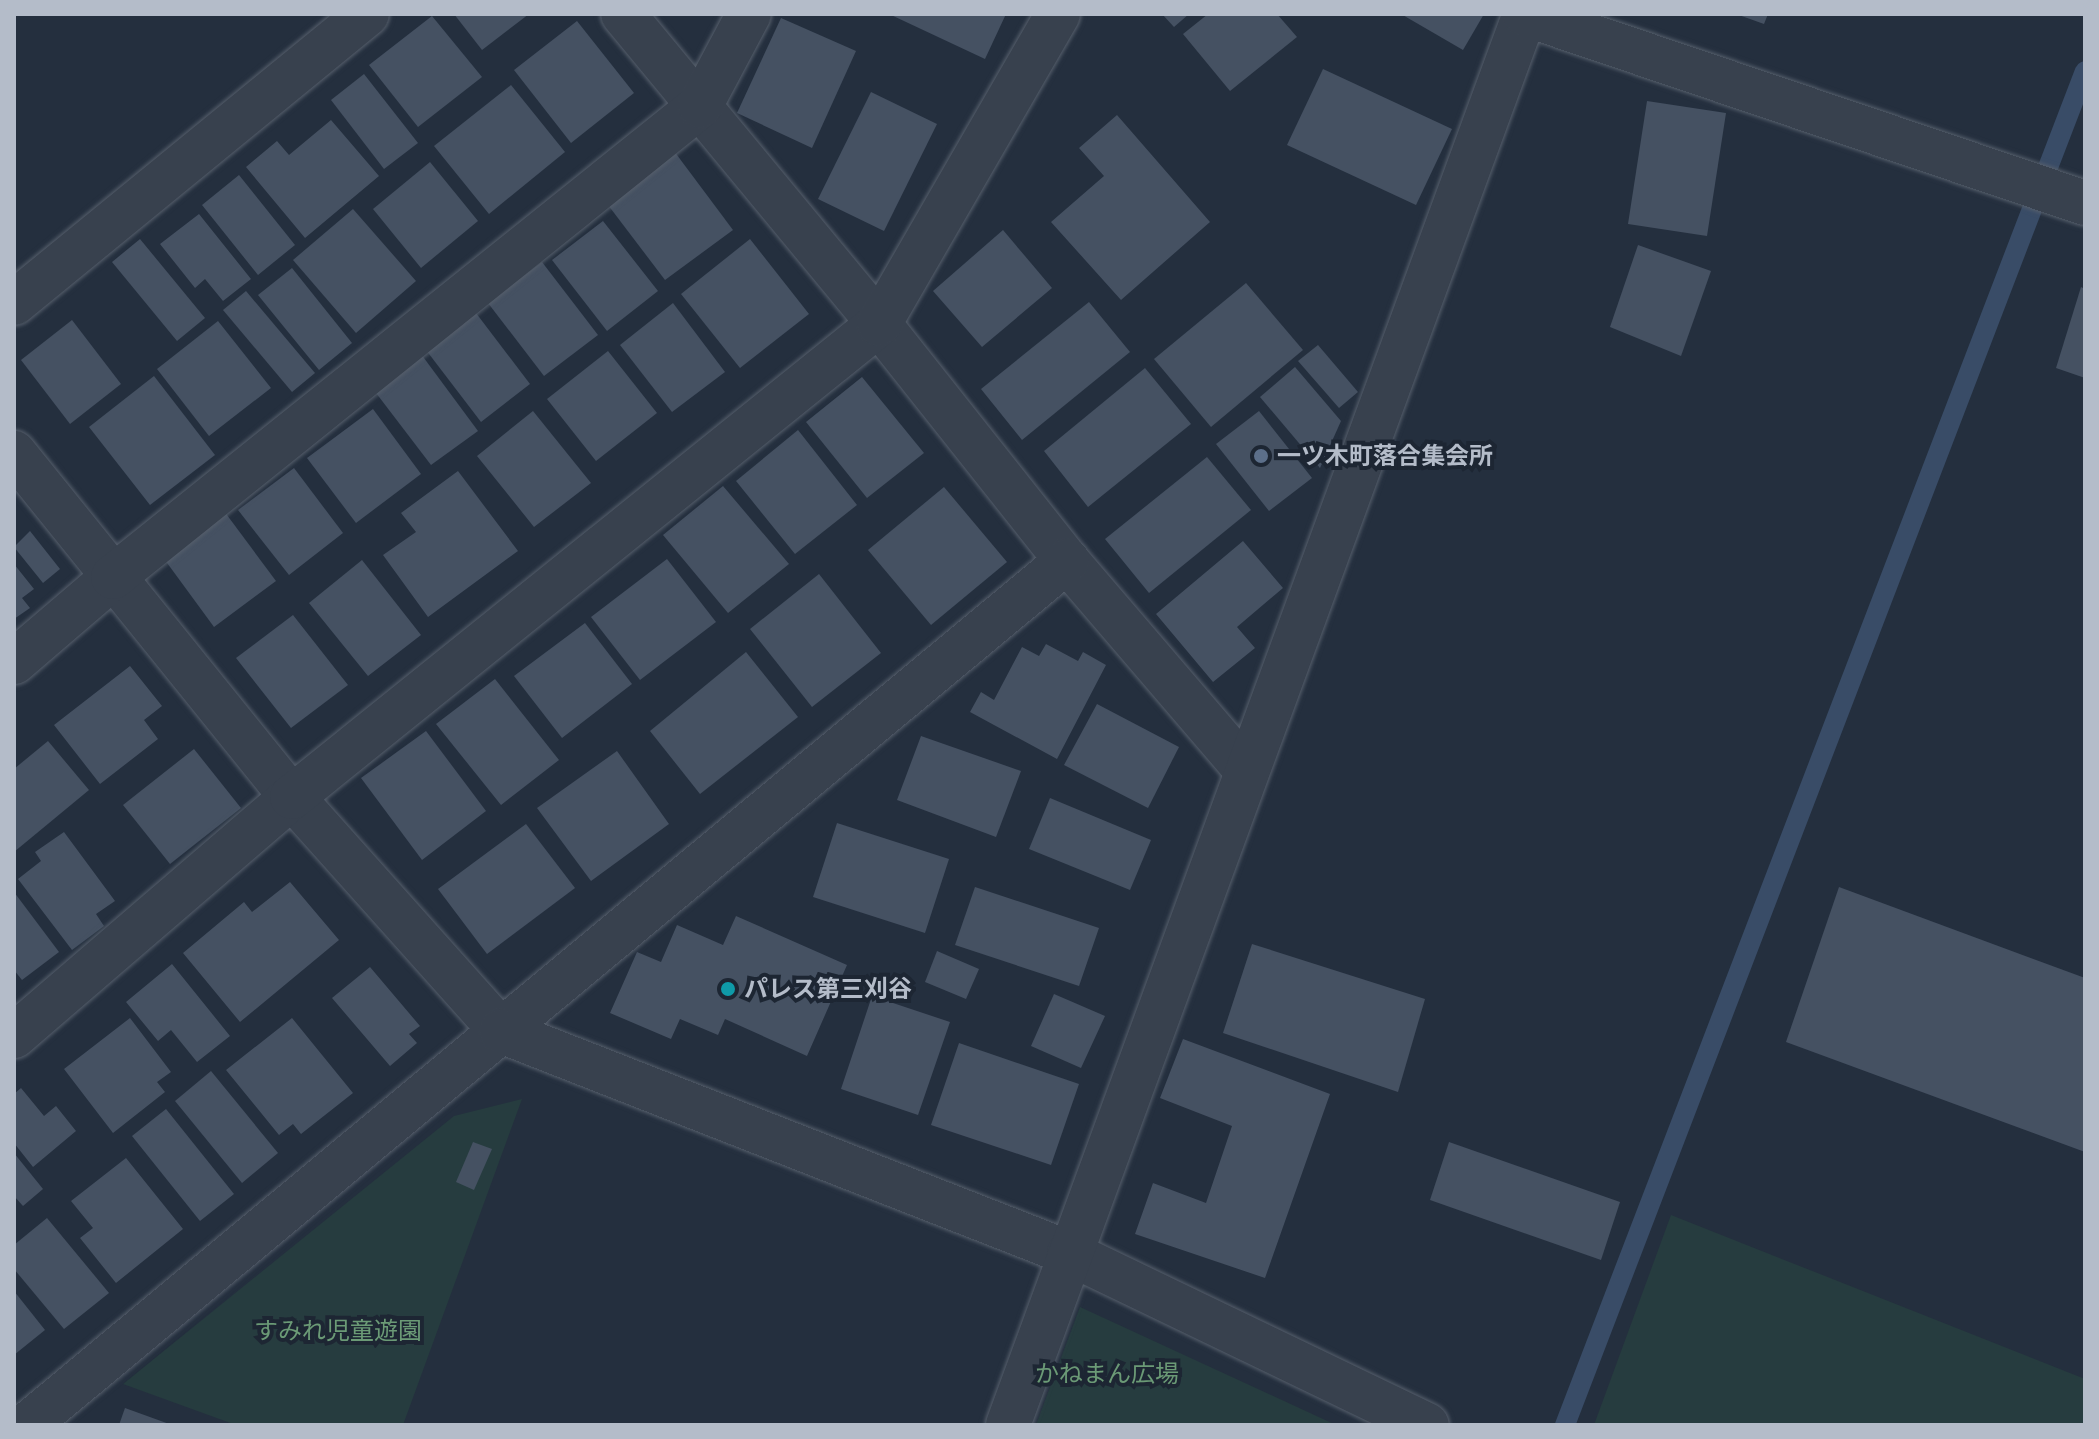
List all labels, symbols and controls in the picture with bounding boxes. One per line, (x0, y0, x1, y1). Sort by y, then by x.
place label: 一ツ木町落合集会所 (1277, 442, 1493, 470)
marker: 一ツ木町落合集会所 (1252, 447, 1270, 465)
place label: パレス第三刈谷 (744, 975, 912, 1003)
marker: パレス第三刈谷 (719, 980, 737, 998)
park label: すみれ児童遊園 (254, 1317, 422, 1345)
park label: かねまん広場 (1035, 1360, 1179, 1388)

